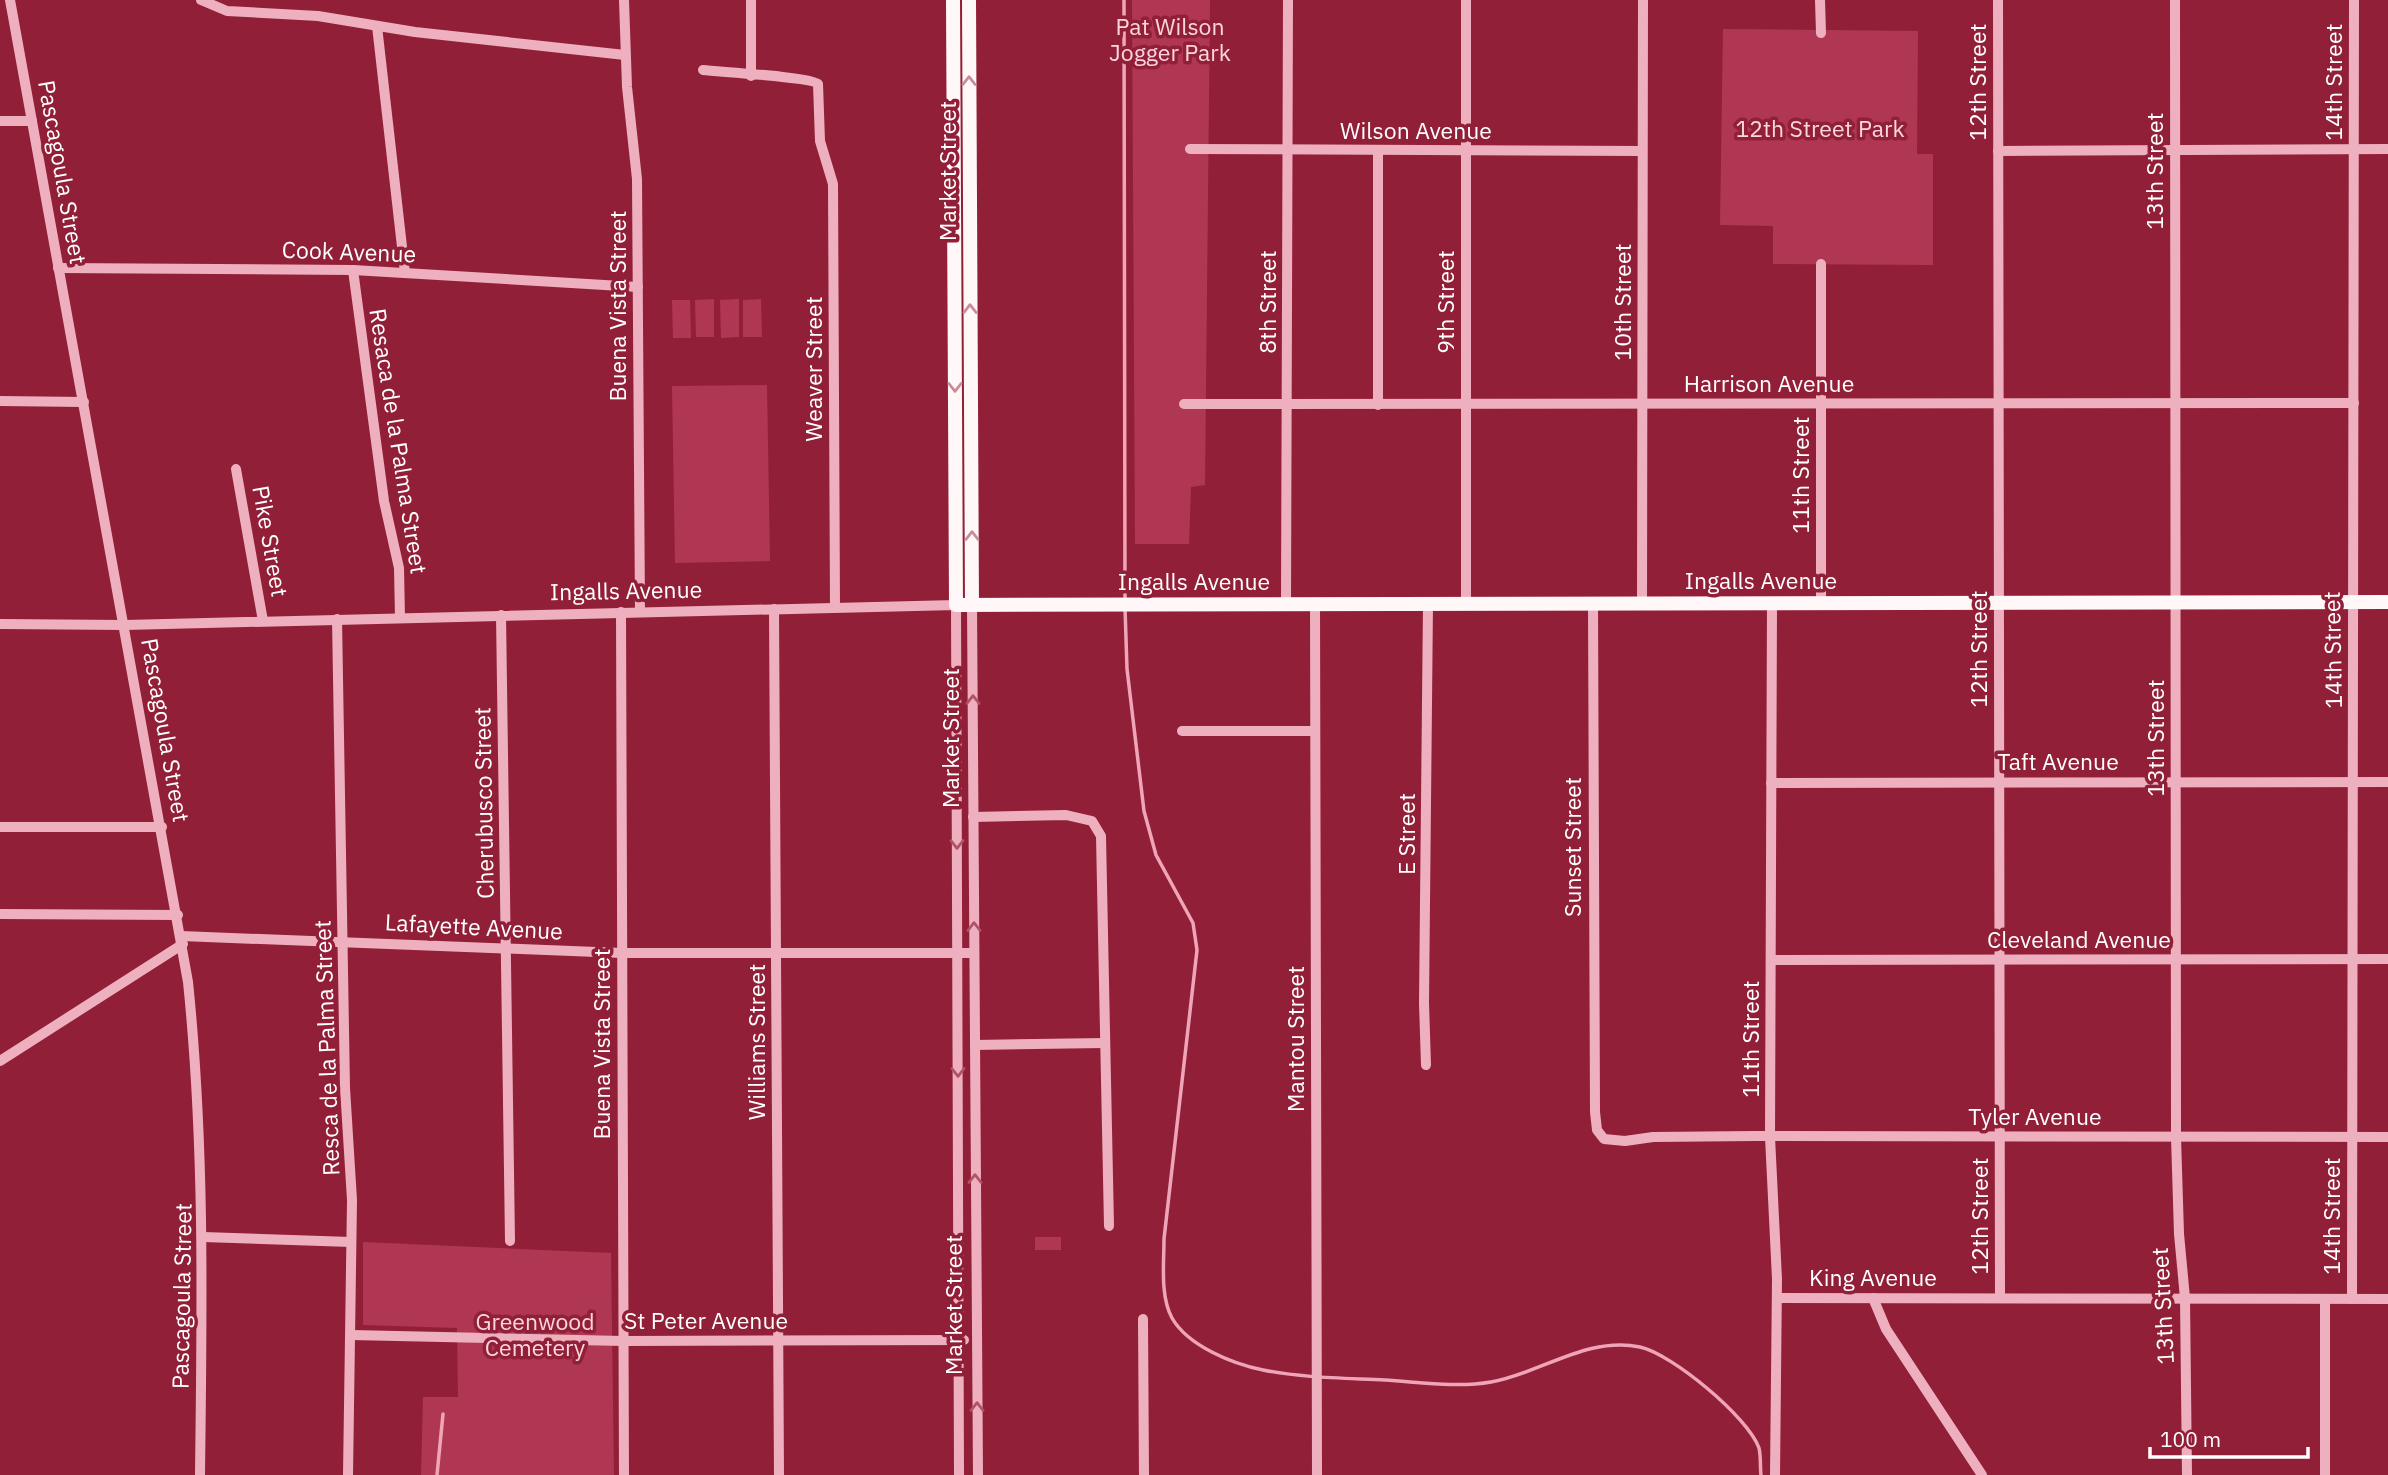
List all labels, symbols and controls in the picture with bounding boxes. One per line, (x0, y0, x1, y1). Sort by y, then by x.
park label: Pat Wilson Jogger Park (1109, 11, 1231, 67)
street label: 12th Street (1962, 23, 1992, 141)
street label: 14th Street (2318, 23, 2348, 141)
one-way arrow (961, 76, 977, 86)
street label: Pascagoula Street (32, 78, 94, 266)
street label: Market Street (932, 101, 962, 241)
street label: 13th Street (2139, 112, 2169, 230)
park label: 12th Street Park (1735, 113, 1905, 143)
street label: Wilson Avenue (1340, 115, 1492, 145)
street label: Buena Vista Street (602, 210, 632, 402)
street label: Cook Avenue (281, 234, 417, 268)
street label: 10th Street (1607, 243, 1637, 361)
street label: 8th Street (1252, 250, 1282, 354)
street label: 9th Street (1430, 250, 1460, 354)
street label: Weaver Street (798, 296, 828, 442)
one-way arrow (962, 303, 978, 314)
street label: Resaca de la Palma Street (363, 306, 435, 576)
street label: Harrison Avenue (1684, 368, 1854, 398)
one-way arrow (947, 381, 962, 392)
street label: 11th Street (1785, 416, 1815, 534)
street label: Pike Street (246, 483, 296, 599)
one-way arrow (964, 531, 979, 542)
street label: Ingalls Avenue (1685, 565, 1837, 595)
street label: Ingalls Avenue (1118, 566, 1270, 596)
street label: Ingalls Avenue (550, 574, 702, 606)
street label: 12th Street (1963, 590, 1993, 708)
street label: 14th Street (2316, 591, 2348, 709)
street label: Pascagoula Street (135, 636, 197, 824)
street label: Market Street (935, 668, 965, 808)
street label: 13th Street (2140, 679, 2170, 797)
one-way arrow (965, 694, 980, 705)
street label: Cherubusco Street (466, 707, 500, 899)
street label: Taft Avenue (1997, 746, 2119, 776)
street label: Sunset Street (1557, 777, 1587, 917)
street label: E Street (1391, 793, 1421, 875)
one-way arrow (949, 840, 965, 850)
street label: Lafayette Avenue (384, 906, 564, 946)
street label: Resca de la Palma Street (307, 920, 345, 1176)
one-way arrow (966, 922, 982, 932)
street label: Cleveland Avenue (1987, 924, 2171, 954)
street label: Buena Vista Street (586, 948, 616, 1140)
street label: Williams Street (741, 964, 771, 1120)
street label: Mantou Street (1280, 966, 1310, 1112)
street label: 11th Street (1735, 980, 1765, 1098)
one-way arrow (950, 1067, 966, 1078)
street label: Tyler Avenue (1968, 1101, 2102, 1131)
street label: 12th Street (1964, 1157, 1994, 1275)
street label: 14th Street (2316, 1157, 2346, 1275)
one-way arrow (967, 1174, 983, 1184)
street label: Pascagoula Street (164, 1203, 198, 1389)
street label: Market Street (938, 1235, 968, 1375)
street label: 13th Street (2144, 1247, 2180, 1365)
street label: King Avenue (1809, 1262, 1937, 1292)
street label: St Peter Avenue (624, 1305, 788, 1335)
park label: Greenwood Cemetery (475, 1306, 595, 1362)
one-way arrow (969, 1401, 985, 1412)
scale bar (2150, 1416, 2308, 1460)
text: 100 m (2160, 1425, 2221, 1453)

